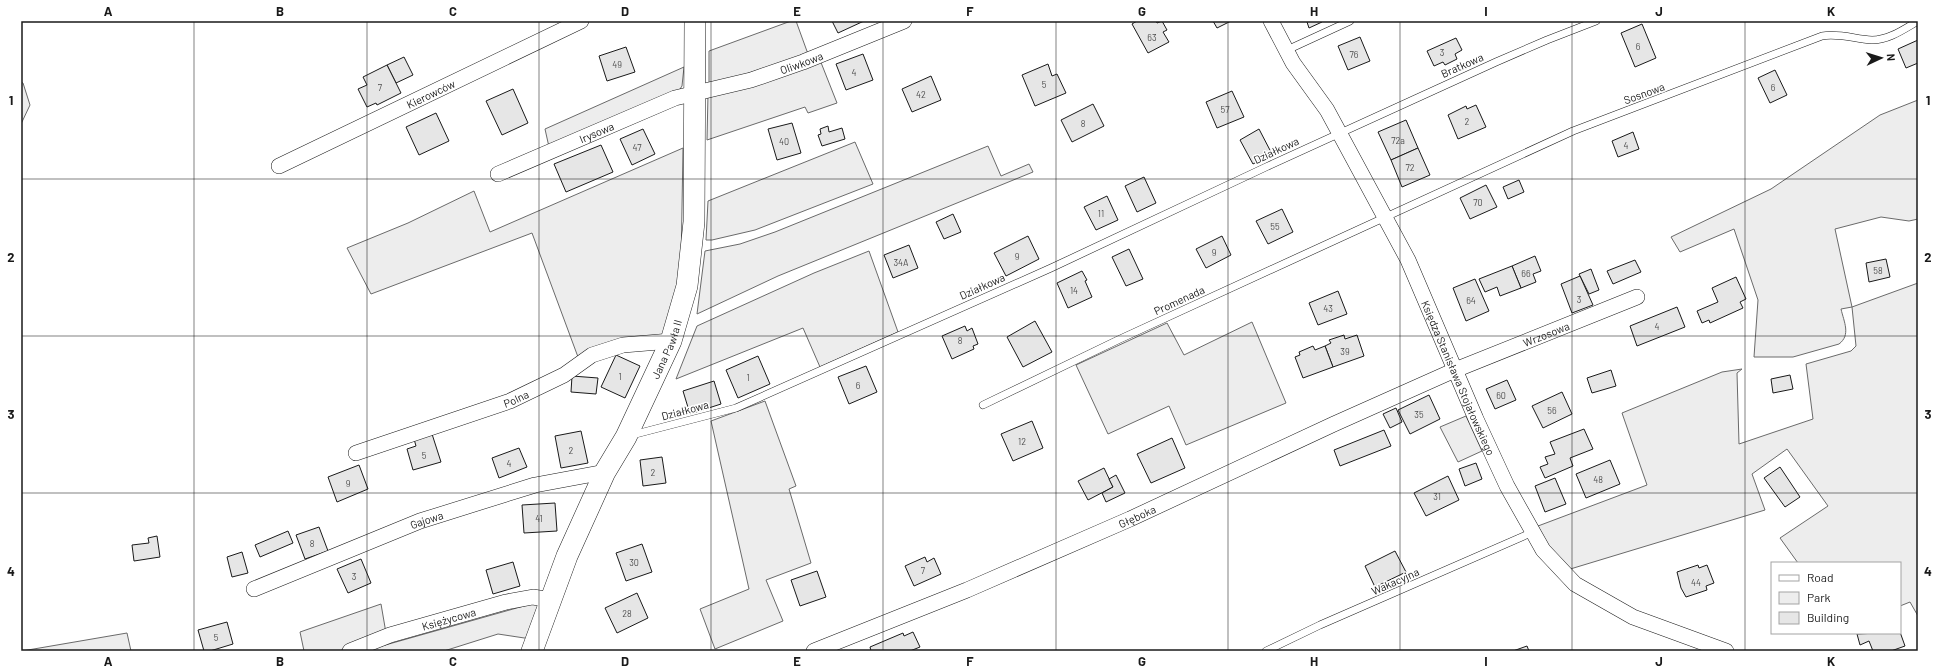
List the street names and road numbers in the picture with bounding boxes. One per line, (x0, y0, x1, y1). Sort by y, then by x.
street label: Oliwkowa (778, 48, 825, 76)
street label: Bratkowa (1439, 50, 1485, 80)
street label: Kierowców (404, 76, 457, 110)
street label: Sosnowa (1622, 80, 1666, 106)
street label: Irysowa (577, 119, 616, 145)
street label: Działkowa (1251, 134, 1301, 166)
street label: Działkowa (957, 270, 1007, 302)
street label: Promenada (1152, 283, 1206, 317)
street label: Księdza Stanisława Stojałowskiego (1419, 298, 1498, 457)
street label: Jana Pawła II (648, 318, 683, 381)
street label: Wrzosowa (1521, 318, 1571, 349)
street label: Polna (502, 387, 531, 409)
street label: Działkowa (660, 397, 710, 423)
street label: Głęboka (1116, 502, 1157, 530)
street label: Gajowa (408, 508, 445, 531)
street label: Wakacyjna (1369, 565, 1421, 597)
street label: Księżycowa (420, 605, 477, 632)

